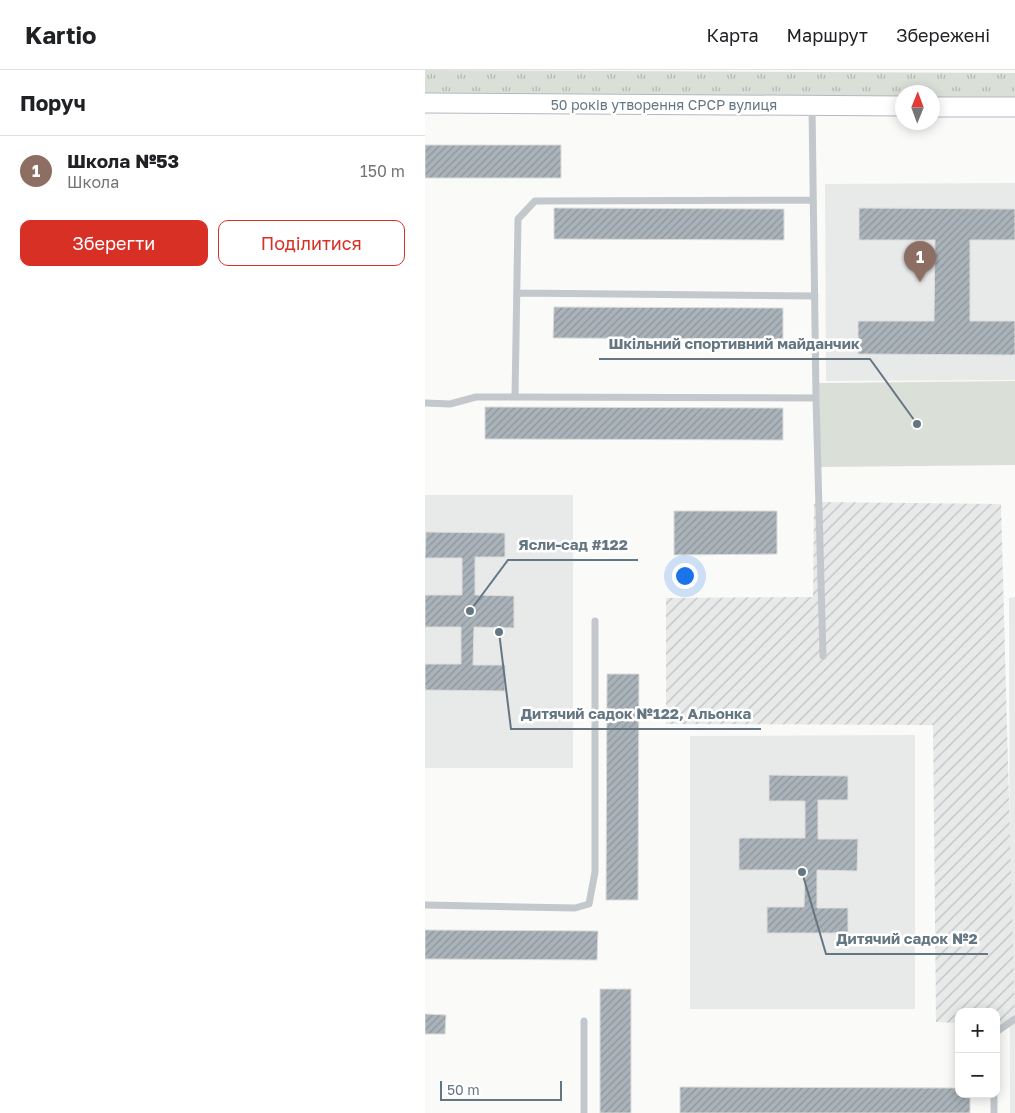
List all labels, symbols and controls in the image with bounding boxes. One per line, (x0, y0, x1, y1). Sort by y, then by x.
text: Kartio (25, 20, 97, 49)
text: Карта (706, 24, 759, 46)
text: Маршрут (787, 24, 868, 46)
text: Збережені (896, 24, 990, 46)
north arrow (895, 85, 940, 130)
text: Поруч (20, 90, 86, 116)
street label: 50 років утворення СРСР вулиця (551, 96, 777, 113)
text: Школа №53 (67, 149, 179, 172)
text: 1 (32, 161, 40, 181)
text: 150 m (360, 161, 405, 181)
text: Школа (67, 172, 119, 192)
button: Зберегти (20, 220, 208, 266)
button: Поділитися (218, 220, 405, 266)
pin: 1 (904, 241, 936, 282)
callout: Шкільний спортивний майданчик (599, 329, 870, 359)
text: Шкільний спортивний майданчик (608, 334, 860, 352)
callout: Ясли-сад #122 (508, 530, 638, 560)
text: Ясли-сад #122 (518, 535, 628, 553)
your location (672, 563, 698, 589)
callout: Дитячий садок №122, Альонка (511, 699, 761, 729)
text: Дитячий садок №122, Альонка (521, 704, 752, 722)
callout: Дитячий садок №2 (826, 924, 988, 954)
text: Дитячий садок №2 (836, 929, 978, 947)
map controls (955, 1008, 1000, 1098)
button: + (955, 1008, 1000, 1053)
button: − (955, 1053, 1000, 1098)
scale bar (440, 1078, 563, 1101)
text: 50 m (447, 1081, 480, 1098)

